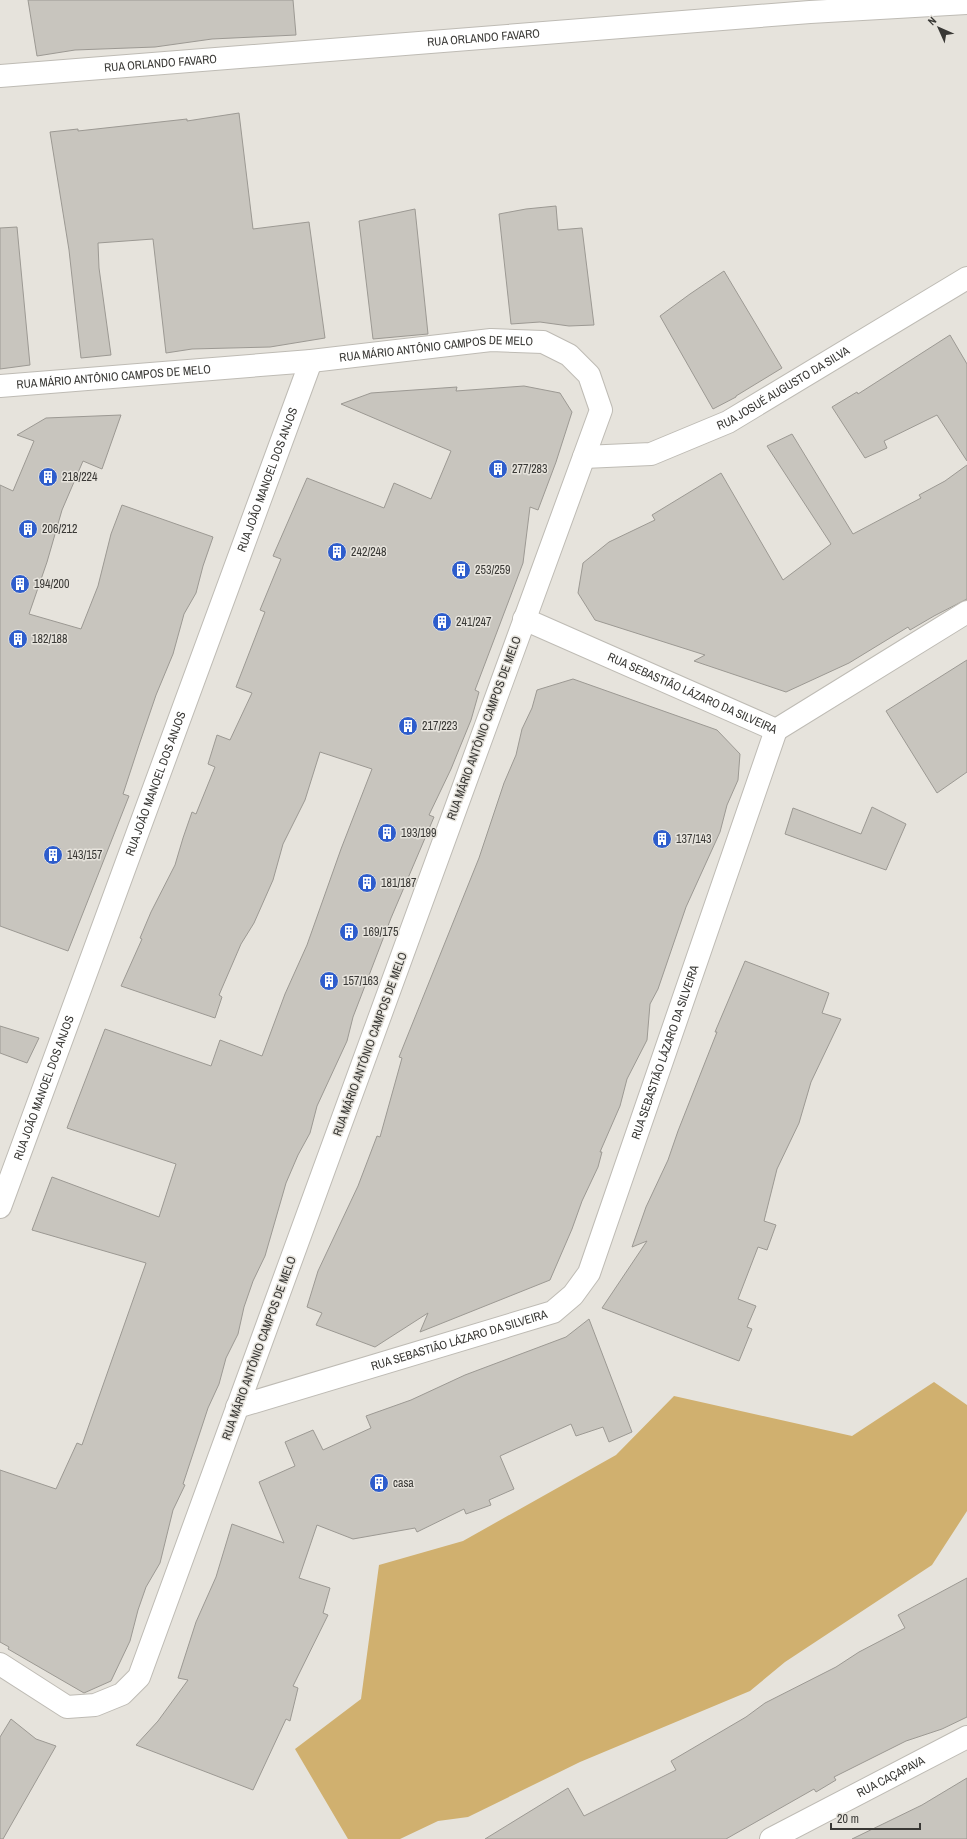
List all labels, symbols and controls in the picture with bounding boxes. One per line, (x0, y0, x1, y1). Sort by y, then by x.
north arrow (919, 8, 959, 48)
text: N (925, 14, 939, 28)
street label: RUA ORLANDO FAVARO (427, 25, 541, 50)
street label: RUA ORLANDO FAVARO (104, 51, 218, 76)
street label: RUA MÁRIO ANTÔNIO CAMPOS DE MELO (338, 332, 534, 366)
street label: RUA JOSUÉ AUGUSTO DA SILVA (714, 342, 853, 434)
street label: RUA MÁRIO ANTÔNIO CAMPOS DE MELO (16, 361, 212, 393)
street label: RUA JOÃO MANOEL DOS ANJOS (234, 405, 301, 554)
building icon: 277/283 (487, 458, 509, 480)
place label: 277/283 (512, 461, 548, 477)
building icon: 218/224 (37, 466, 59, 488)
place label: 218/224 (62, 469, 98, 485)
building icon: 206/212 (17, 518, 39, 540)
place label: 206/212 (42, 521, 78, 537)
building icon: 242/248 (326, 541, 348, 563)
place label: 242/248 (351, 544, 387, 560)
building icon: 253/259 (450, 559, 472, 581)
place label: 253/259 (475, 562, 511, 578)
building icon: 194/200 (9, 573, 31, 595)
place label: 194/200 (34, 576, 70, 592)
building icon: 241/247 (431, 611, 453, 633)
place label: 241/247 (456, 614, 492, 630)
building icon: 182/188 (7, 628, 29, 650)
place label: 182/188 (32, 631, 68, 647)
street label: RUA MÁRIO ANTÔNIO CAMPOS DE MELO (443, 634, 525, 822)
street label: RUA SEBASTIÃO LÁZARO DA SILVEIRA (605, 649, 780, 738)
street label: RUA JOÃO MANOEL DOS ANJOS (122, 709, 190, 858)
building icon: 217/223 (397, 715, 419, 737)
place label: 217/223 (422, 718, 458, 734)
building icon: 193/199 (376, 822, 398, 844)
place label: 193/199 (401, 825, 437, 841)
building icon: 137/143 (651, 828, 673, 850)
place label: 137/143 (676, 831, 712, 847)
building icon: 143/157 (42, 844, 64, 866)
place label: 143/157 (67, 847, 103, 863)
building icon: 181/187 (356, 872, 378, 894)
place label: 181/187 (381, 875, 417, 891)
building icon: 169/175 (338, 921, 360, 943)
place label: 169/175 (363, 924, 399, 940)
street label: RUA MÁRIO ANTÔNIO CAMPOS DE MELO (329, 950, 411, 1138)
street label: RUA SEBASTIÃO LÁZARO DA SILVEIRA (628, 962, 703, 1141)
building icon: 157/163 (318, 970, 340, 992)
place label: 157/163 (343, 973, 379, 989)
street label: RUA JOÃO MANOEL DOS ANJOS (10, 1013, 78, 1162)
street label: RUA MÁRIO ANTÔNIO CAMPOS DE MELO (218, 1254, 300, 1442)
street label: RUA SEBASTIÃO LÁZARO DA SILVEIRA (369, 1306, 550, 1374)
building icon: casa (368, 1472, 390, 1494)
place label: casa (393, 1475, 414, 1491)
street label: RUA CAÇAPAVA (854, 1752, 928, 1801)
scale bar (831, 1805, 920, 1831)
text: 20 m (837, 1811, 859, 1827)

